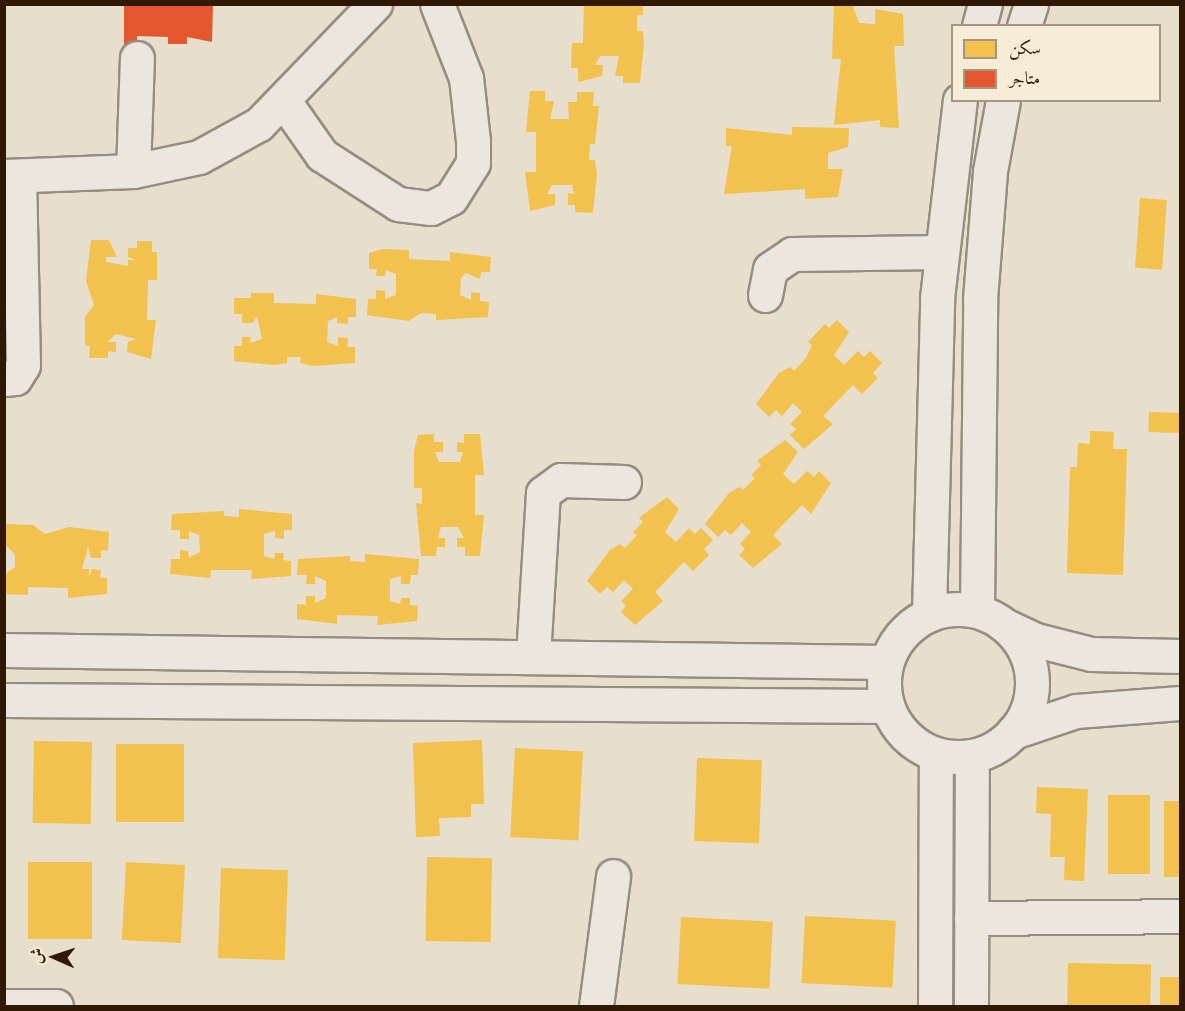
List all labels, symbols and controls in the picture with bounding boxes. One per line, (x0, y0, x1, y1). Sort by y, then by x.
legend (951, 24, 1161, 102)
text: سكن (1009, 37, 1041, 59)
text: متاجر (1009, 67, 1040, 89)
north arrow (24, 927, 84, 987)
text: ش (26, 948, 46, 965)

